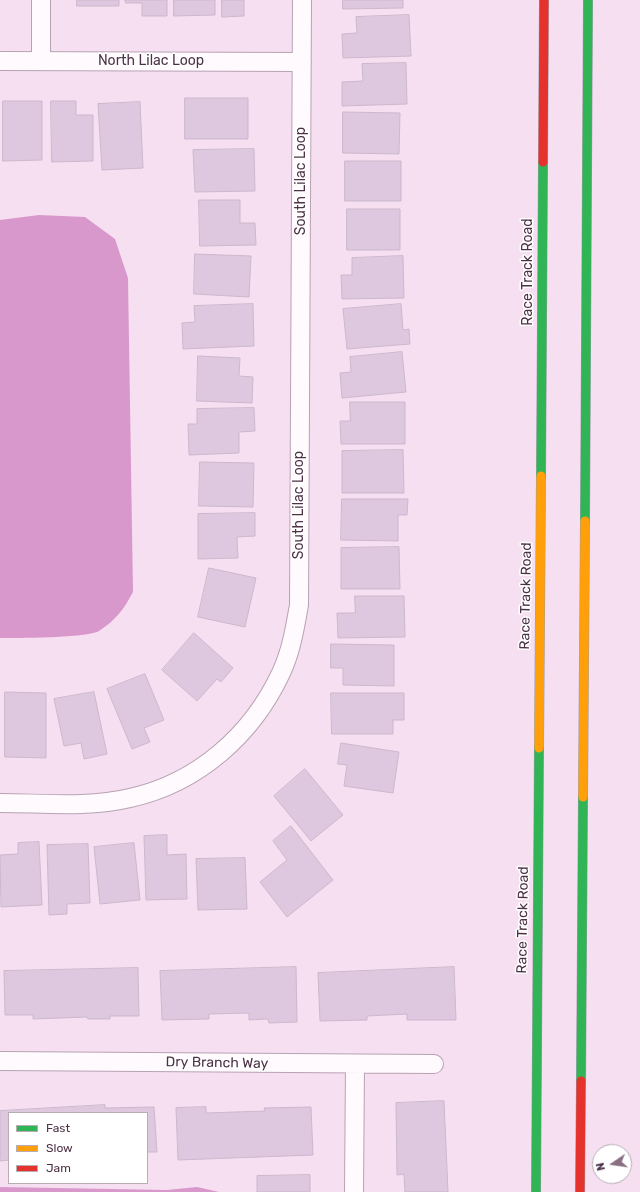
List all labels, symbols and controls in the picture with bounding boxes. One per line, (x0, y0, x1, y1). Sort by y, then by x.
street label: North Lilac Loop (98, 53, 204, 69)
street label: South Lilac Loop (293, 127, 309, 235)
street label: Race Track Road (520, 218, 536, 326)
street label: South Lilac Loop (291, 451, 307, 559)
street label: Race Track Road (517, 542, 535, 650)
street label: Race Track Road (514, 866, 532, 974)
street label: Dry Branch Way (165, 1054, 269, 1072)
legend (8, 1112, 148, 1184)
text: Fast (46, 1121, 70, 1135)
text: Slow (46, 1141, 73, 1155)
north arrow (592, 1144, 632, 1184)
text: Jam (46, 1161, 71, 1175)
text: N (594, 1161, 608, 1172)

